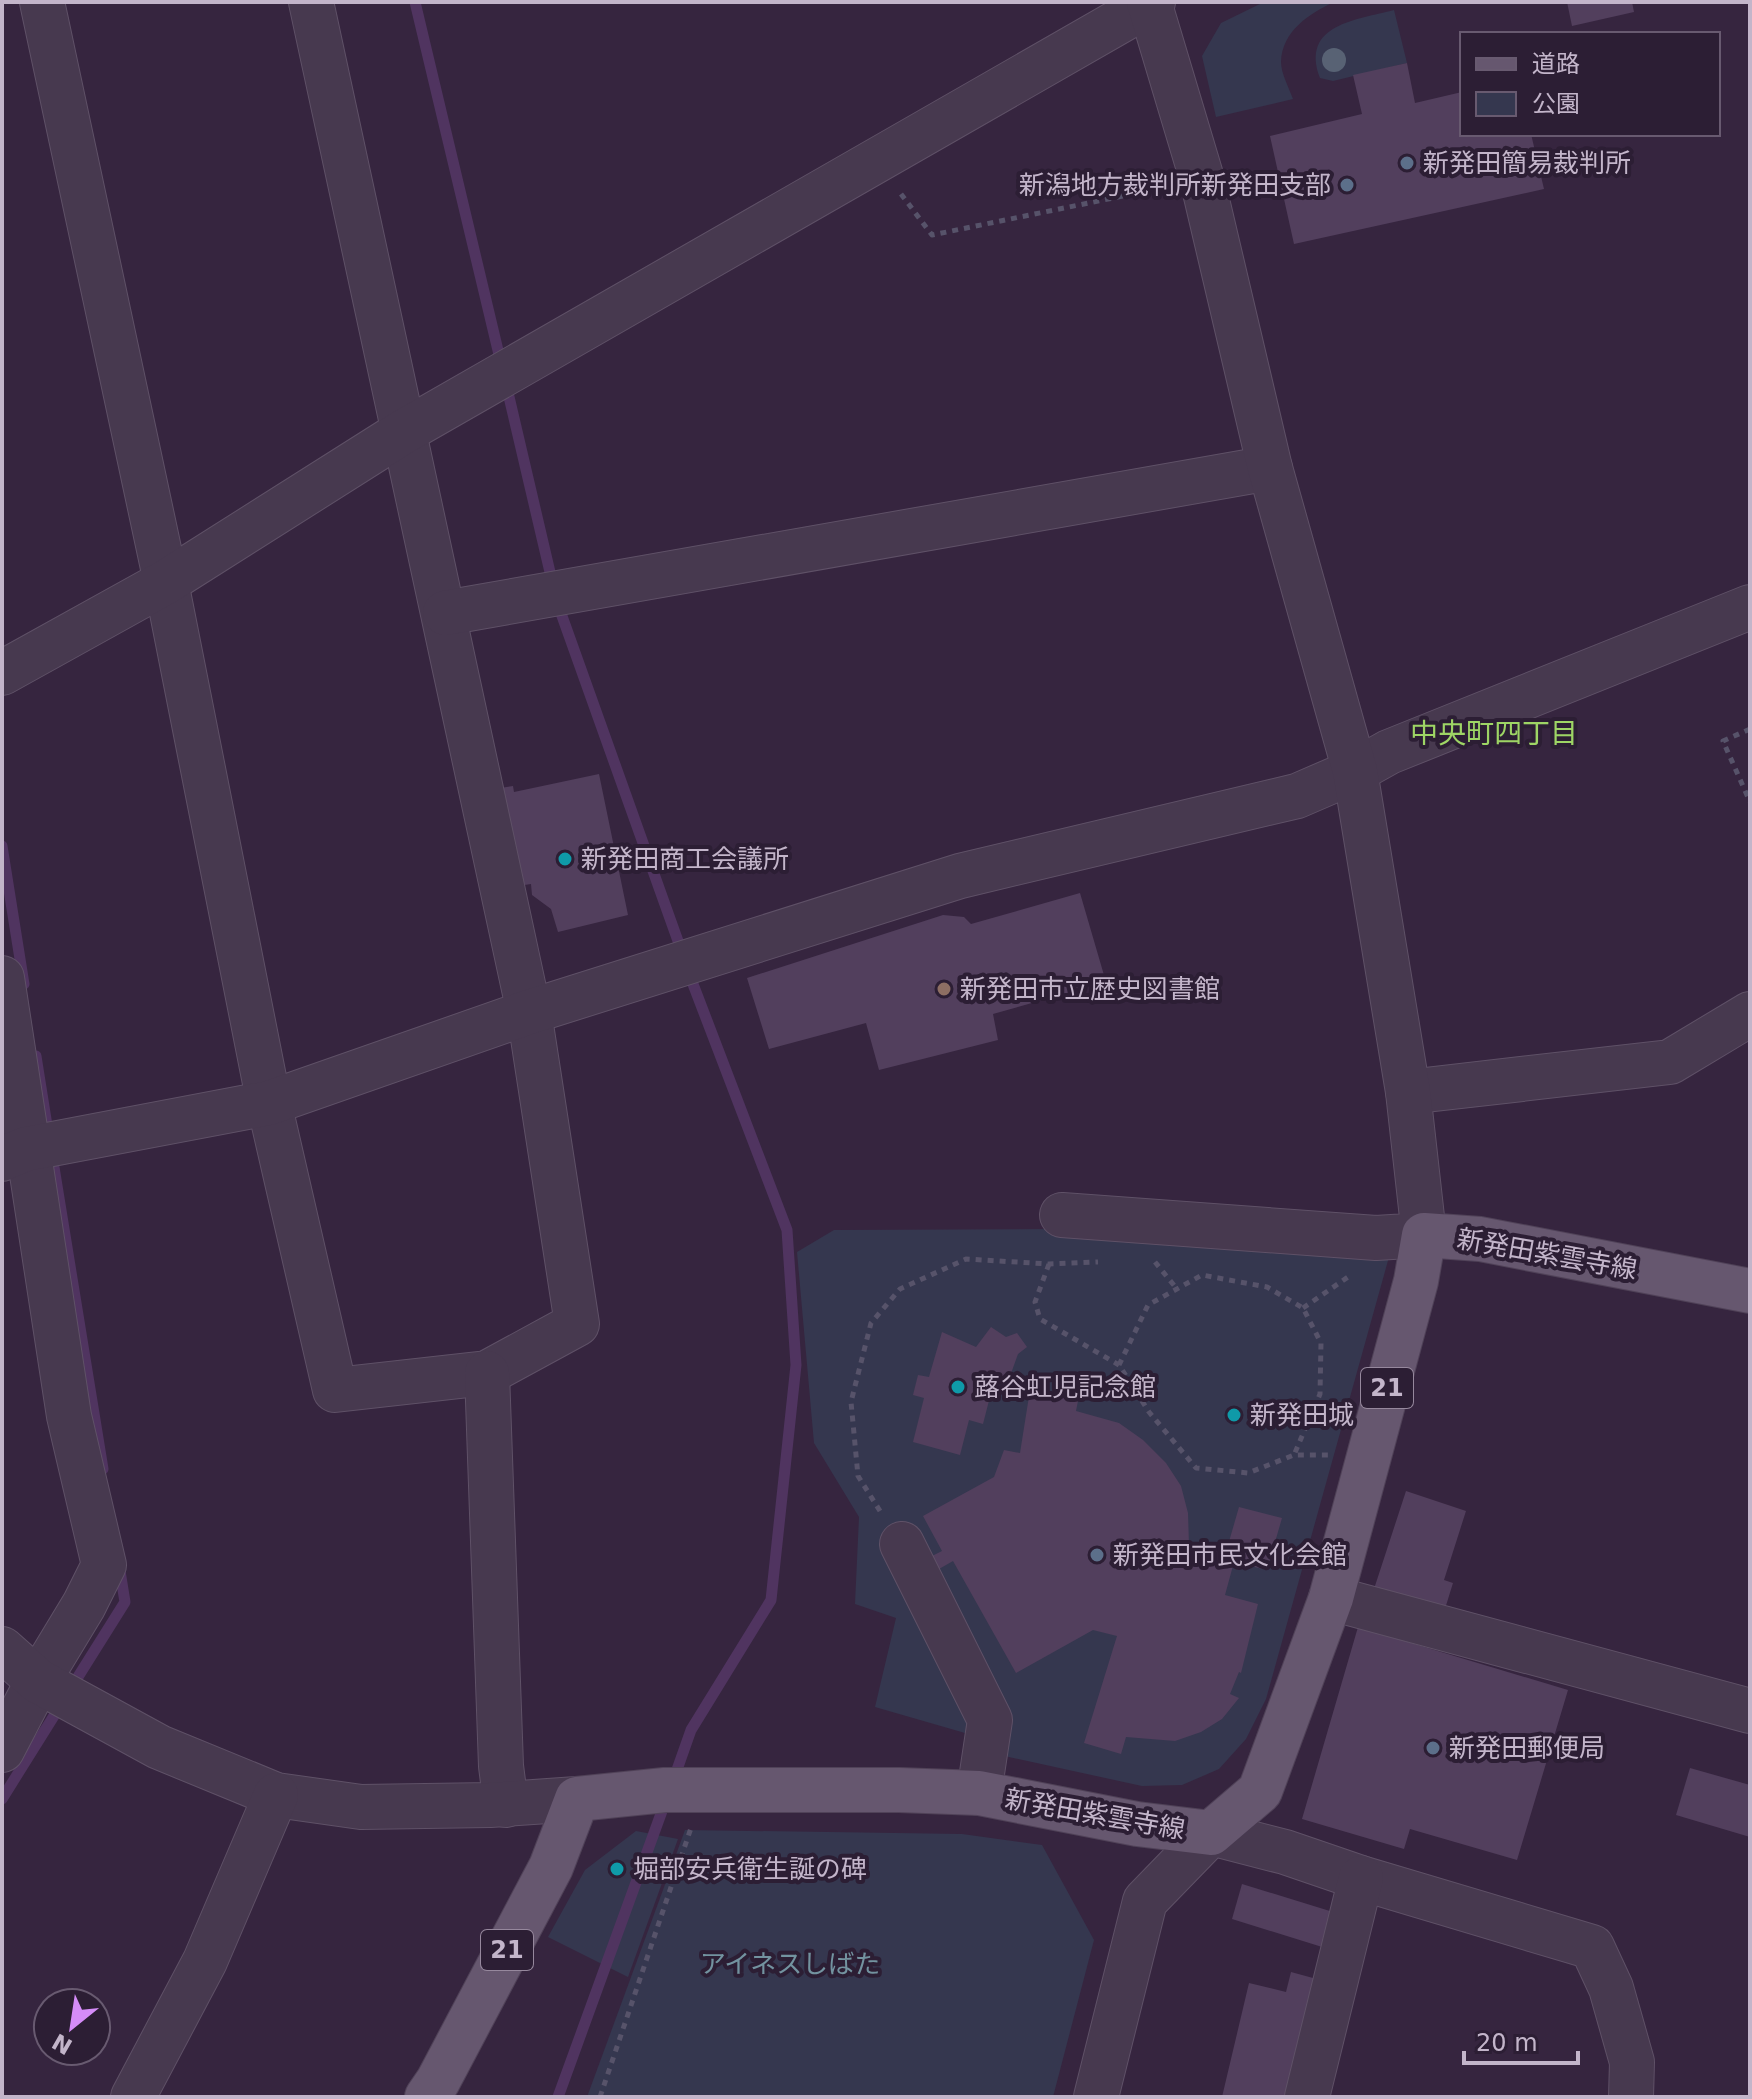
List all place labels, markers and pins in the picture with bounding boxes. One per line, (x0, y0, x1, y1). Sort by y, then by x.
place label: 新発田簡易裁判所 (1423, 148, 1631, 178)
marker: 新発田簡易裁判所 (1398, 154, 1416, 172)
place label: 新潟地方裁判所新発田支部 (1019, 170, 1331, 200)
marker: 新潟地方裁判所新発田支部 (1338, 176, 1356, 194)
place label: 新発田商工会議所 (581, 844, 789, 874)
marker: 新発田商工会議所 (556, 850, 574, 868)
place label: 新発田市立歴史図書館 (960, 974, 1220, 1004)
marker: 新発田市立歴史図書館 (935, 980, 953, 998)
place label: 蕗谷虹児記念館 (974, 1372, 1156, 1402)
marker: 蕗谷虹児記念館 (949, 1378, 967, 1396)
place label: 新発田城 (1250, 1400, 1354, 1430)
marker: 新発田城 (1225, 1406, 1243, 1424)
place label: 新発田市民文化会館 (1113, 1540, 1347, 1570)
marker: 新発田市民文化会館 (1088, 1546, 1106, 1564)
place label: 新発田郵便局 (1449, 1733, 1605, 1763)
marker: 新発田郵便局 (1424, 1739, 1442, 1757)
place label: 堀部安兵衛生誕の碑 (633, 1854, 867, 1884)
marker: 堀部安兵衛生誕の碑 (608, 1860, 626, 1878)

